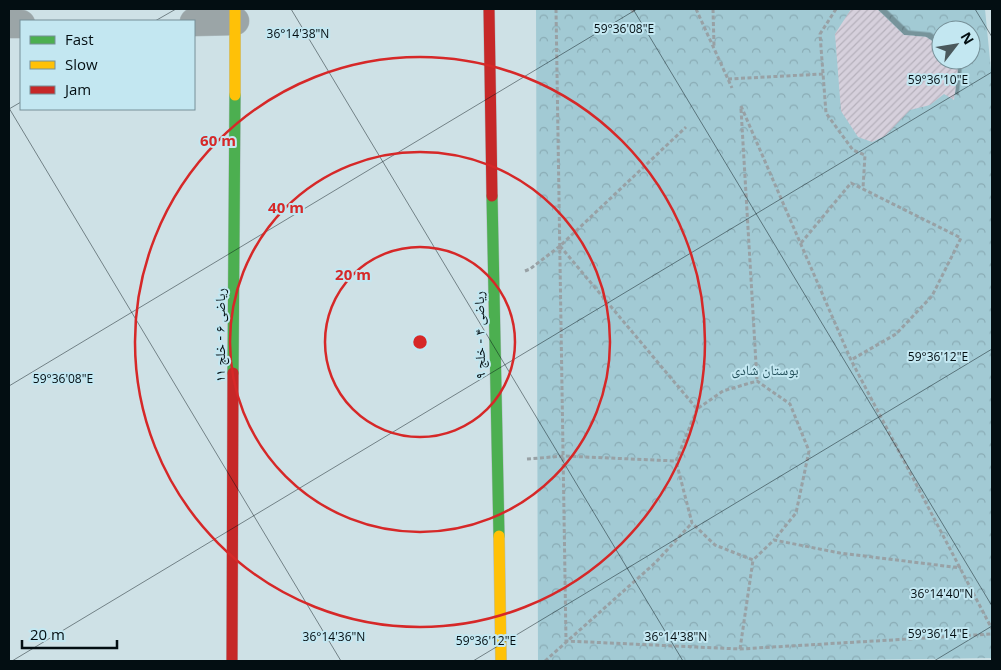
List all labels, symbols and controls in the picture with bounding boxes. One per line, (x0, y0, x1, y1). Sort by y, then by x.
legend (20, 20, 195, 110)
text: 59°36'08"E (594, 20, 654, 37)
north arrow (931, 20, 981, 70)
text: 36°14'38"N (267, 25, 329, 42)
text: N (956, 28, 979, 48)
text: Fast (65, 29, 94, 49)
text: Slow (65, 54, 98, 74)
text: 59°36'10"E (908, 71, 968, 88)
text: Jam (63, 79, 91, 99)
text: 60 m (200, 130, 236, 150)
text: 40 m (268, 197, 304, 217)
text: 20 m (335, 264, 371, 284)
street label: ریاضی ۶ - خلج ۱۱ (210, 288, 230, 382)
street label: ریاضی ۴ - خلج ۹ (469, 291, 490, 379)
centre of rings (411, 333, 429, 351)
text: 59°36'12"E (908, 348, 968, 365)
park label: بوستان شادی (731, 360, 799, 379)
text: 59°36'08"E (33, 370, 93, 387)
text: 36°14'40"N (911, 585, 973, 602)
scale bar (22, 618, 118, 650)
text: 20 m (30, 624, 65, 644)
text: 59°36'14"E (908, 625, 968, 642)
text: 36°14'36"N (303, 628, 365, 645)
text: 36°14'38"N (645, 628, 707, 645)
text: 59°36'12"E (456, 632, 516, 649)

